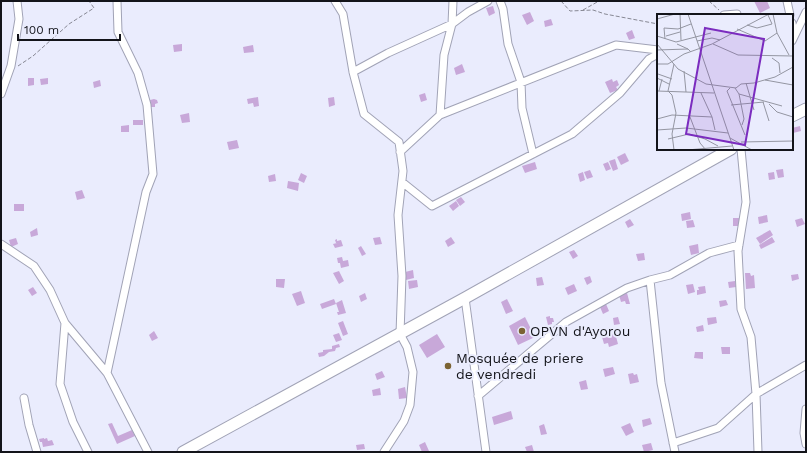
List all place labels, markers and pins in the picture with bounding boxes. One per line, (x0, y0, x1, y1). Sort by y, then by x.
place label: OPVN d'Ayorou (530, 323, 630, 339)
marker: OPVN d'Ayorou (517, 326, 527, 336)
place label: Mosquée de priere de vendredi (456, 350, 583, 382)
marker: Mosquée de priere de vendredi (443, 361, 453, 371)

